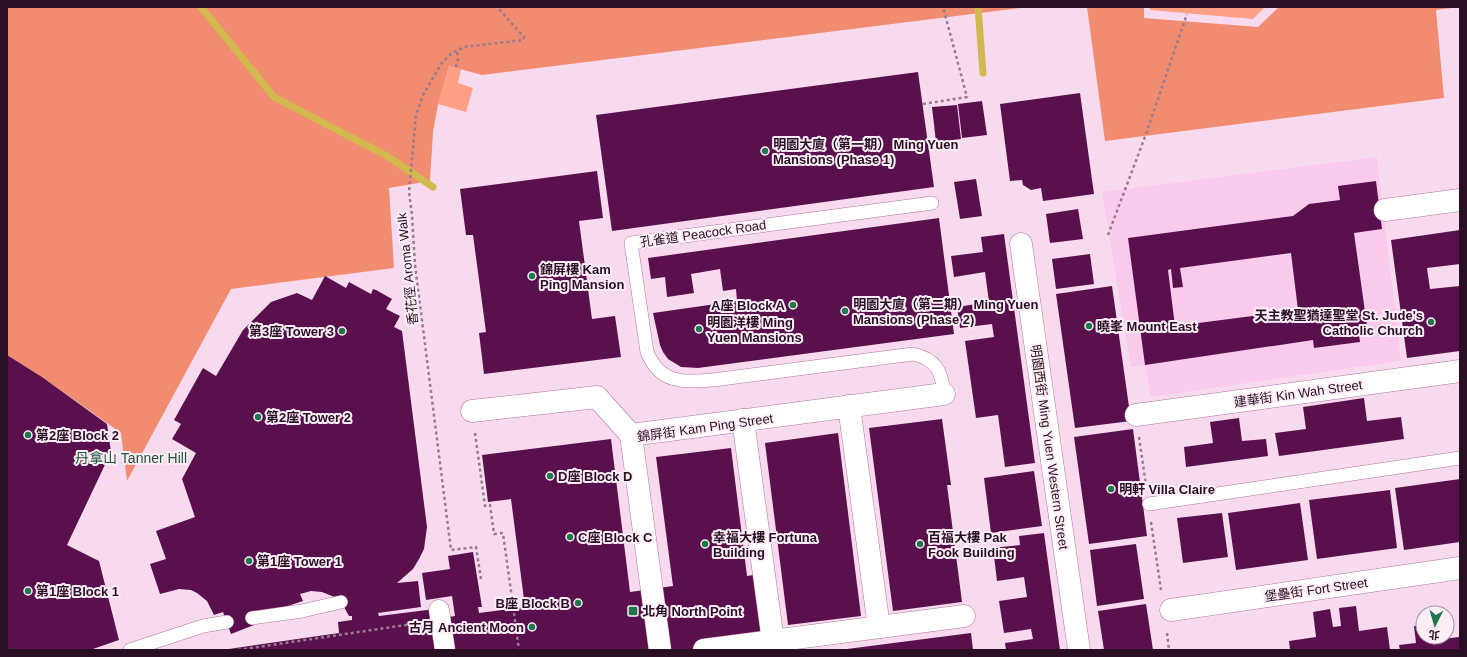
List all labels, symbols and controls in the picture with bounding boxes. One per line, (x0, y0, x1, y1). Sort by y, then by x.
place label: 明園大廈（第一期） Ming Yuen Mansions (Phase 1) (773, 137, 958, 167)
marker: 明園大廈（第一期） Ming Yuen Mansions (Phase 1) (760, 146, 770, 156)
street label: 香花徑 Aroma Walk (394, 212, 421, 326)
street label: 孔雀道 Peacock Road (639, 217, 767, 250)
place label: 錦屏樓 Kam Ping Mansion (540, 262, 625, 292)
marker: 錦屏樓 Kam Ping Mansion (527, 271, 537, 281)
place label: 明園大廈（第二期） Ming Yuen Mansions (Phase 2) (853, 297, 1038, 327)
place label: A座 Block A (711, 298, 786, 313)
marker: A座 Block A (788, 300, 798, 310)
marker: 明園大廈（第二期） Ming Yuen Mansions (Phase 2) (840, 306, 850, 316)
place label: 天主教聖猶達聖堂 St. Jude's Catholic Church (1255, 308, 1423, 338)
place label: 明園洋樓 Ming Yuen Mansions (707, 315, 802, 345)
marker: 天主教聖猶達聖堂 St. Jude's Catholic Church (1426, 317, 1436, 327)
place label: 曉峯 Mount East (1097, 319, 1197, 334)
marker: 曉峯 Mount East (1084, 321, 1094, 331)
place label: 第3座 Tower 3 (249, 324, 334, 339)
marker: 明園洋樓 Ming Yuen Mansions (694, 324, 704, 334)
marker: 第3座 Tower 3 (337, 326, 347, 336)
street label: 明園西街 Ming Yuen Western Street (1028, 344, 1071, 551)
street label: 建華街 Kin Wah Street (1233, 377, 1364, 410)
place label: 第2座 Tower 2 (266, 410, 351, 425)
street label: 錦屏街 Kam Ping Street (636, 410, 774, 444)
marker: 第2座 Tower 2 (253, 412, 263, 422)
place label: 第2座 Block 2 (36, 428, 119, 443)
marker: 第2座 Block 2 (23, 430, 33, 440)
district label: 丹拿山 Tanner Hill (75, 450, 187, 466)
place label: D座 Block D (558, 469, 632, 484)
marker: D座 Block D (545, 471, 555, 481)
place label: 明軒 Villa Claire (1119, 482, 1215, 497)
marker: 明軒 Villa Claire (1106, 484, 1116, 494)
place label: C座 Block C (578, 530, 653, 545)
place label: 幸福大樓 Fortuna Building (713, 530, 818, 560)
place label: 百福大樓 Pak Fook Building (928, 530, 1015, 560)
marker: C座 Block C (565, 532, 575, 542)
marker: 幸福大樓 Fortuna Building (700, 539, 710, 549)
marker: 百福大樓 Pak Fook Building (915, 539, 925, 549)
place label: 第1座 Tower 1 (257, 554, 342, 569)
marker: 第1座 Tower 1 (244, 556, 254, 566)
street label: 堡壘街 Fort Street (1264, 575, 1369, 604)
place label: 第1座 Block 1 (36, 584, 119, 599)
marker: 第1座 Block 1 (23, 586, 33, 596)
place label: B座 Block B (496, 596, 570, 611)
marker: B座 Block B (573, 598, 583, 608)
place label: 北角 North Point (642, 604, 743, 619)
marker: 北角 North Point (627, 605, 639, 617)
north arrow (1415, 605, 1455, 645)
place label: 古月 Ancient Moon (408, 620, 524, 635)
marker: 古月 Ancient Moon (527, 622, 537, 632)
text: 北 (1428, 629, 1440, 641)

